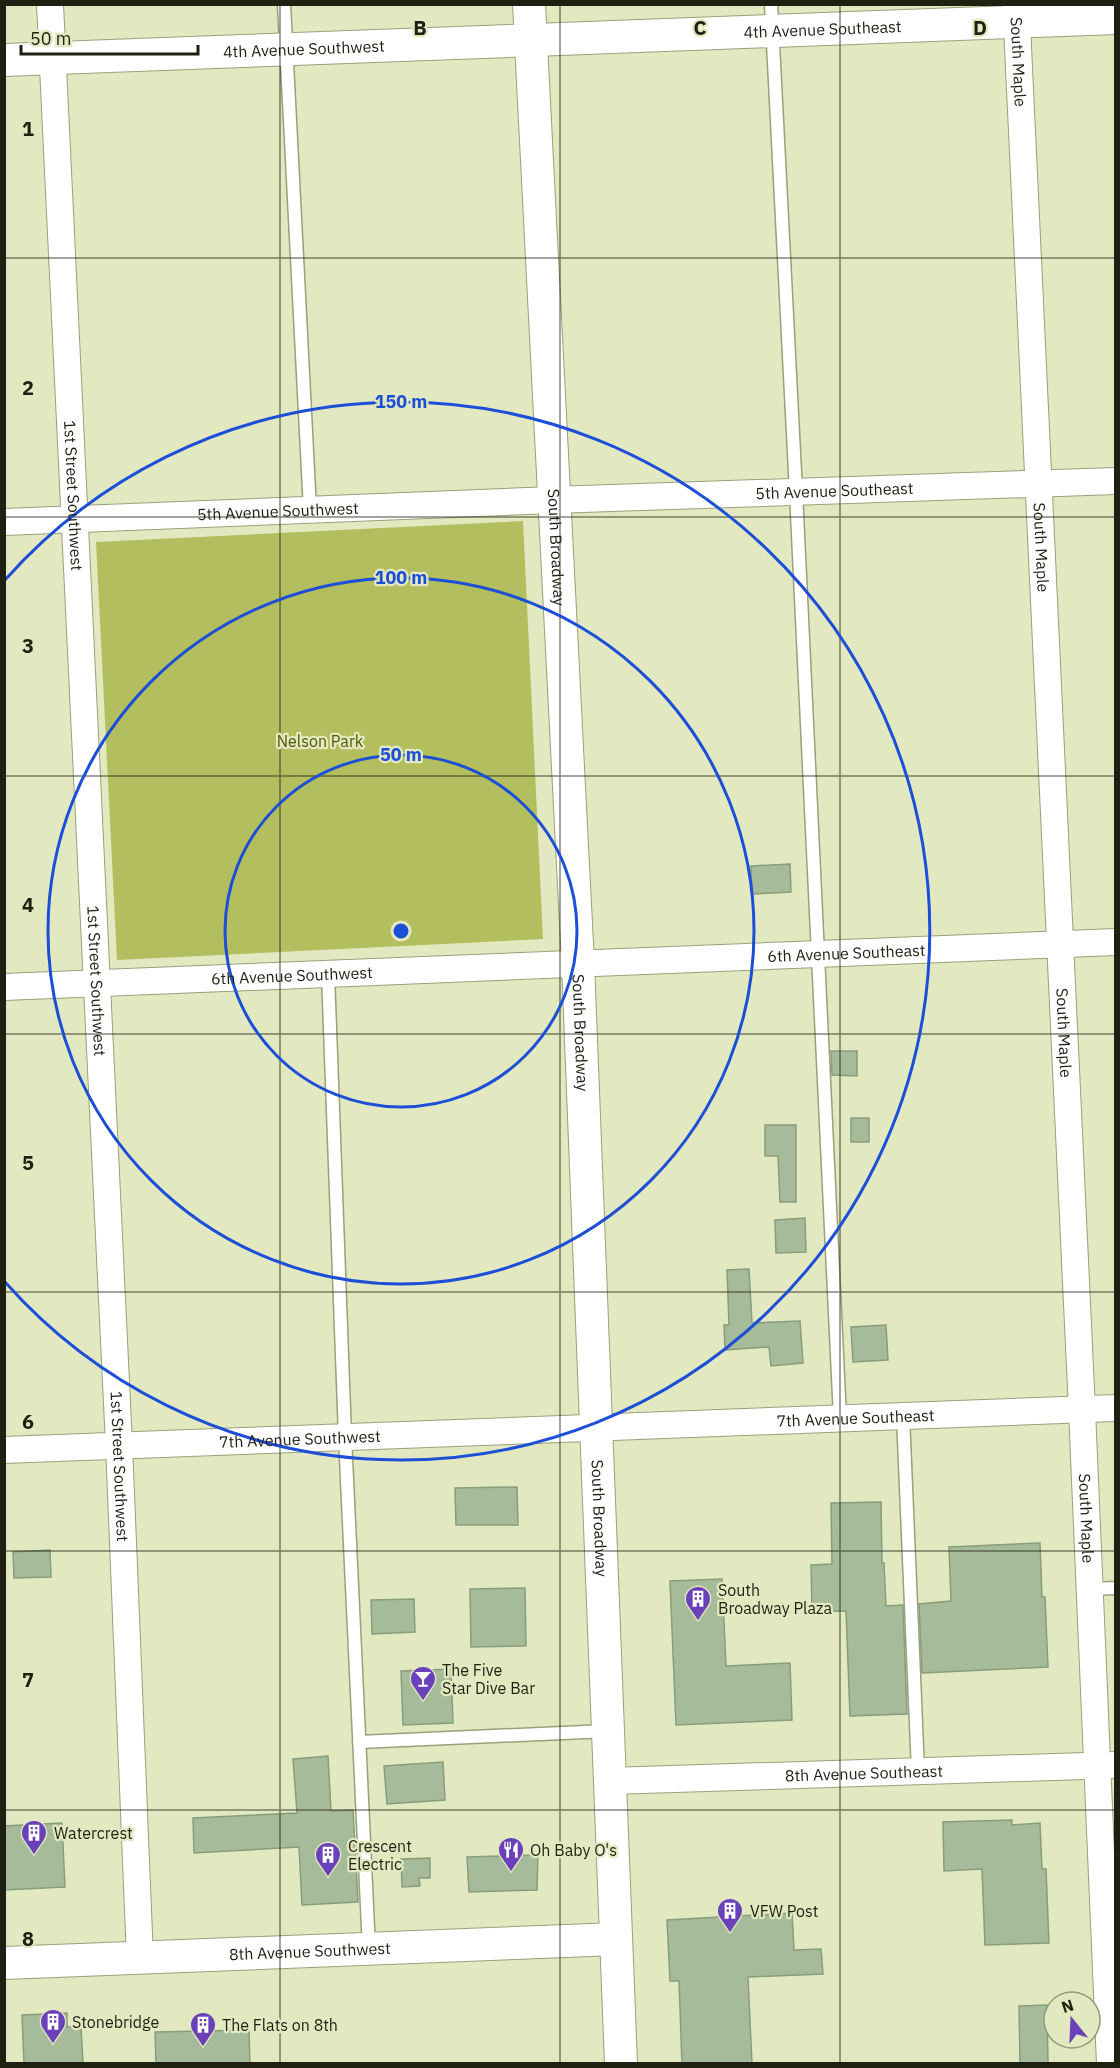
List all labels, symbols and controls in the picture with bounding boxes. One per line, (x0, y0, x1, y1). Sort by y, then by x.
text: B (413, 14, 427, 41)
text: C (693, 14, 707, 41)
text: D (973, 14, 987, 41)
street label: 4th Avenue Southeast (743, 16, 902, 42)
street label: South Maple (1007, 17, 1031, 107)
scale bar (21, 18, 198, 56)
text: 50 m (30, 27, 72, 50)
street label: 4th Avenue Southwest (223, 36, 385, 62)
text: 1 (22, 115, 34, 142)
text: 2 (22, 374, 34, 401)
text: 150 m (375, 390, 427, 413)
street label: 1st Street Southwest (60, 420, 87, 571)
street label: 5th Avenue Southeast (755, 478, 914, 503)
street label: South Broadway (544, 488, 570, 606)
street label: 5th Avenue Southwest (197, 498, 359, 524)
street label: South Maple (1029, 502, 1054, 593)
text: 100 m (375, 566, 427, 589)
text: 3 (22, 632, 34, 659)
park label: Nelson Park (277, 731, 364, 751)
text: 50 m (380, 743, 422, 766)
text: 4 (22, 891, 34, 918)
street label: 1st Street Southwest (83, 905, 110, 1057)
centre of rings (391, 921, 411, 941)
street label: 6th Avenue Southeast (767, 940, 926, 966)
street label: 6th Avenue Southwest (211, 962, 373, 989)
street label: South Broadway (568, 974, 593, 1092)
street label: South Maple (1052, 988, 1076, 1078)
text: 5 (22, 1149, 34, 1176)
street label: 1st Street Southwest (106, 1391, 133, 1542)
street label: 7th Avenue Southeast (776, 1405, 935, 1431)
text: 6 (22, 1408, 34, 1435)
street label: 7th Avenue Southwest (219, 1426, 381, 1452)
street label: South Broadway (587, 1459, 612, 1577)
street label: South Maple (1075, 1473, 1099, 1564)
place label: South Broadway Plaza (718, 1580, 832, 1618)
building icon: South Broadway Plaza (683, 1584, 713, 1622)
place label: The Five Star Dive Bar (442, 1660, 535, 1698)
bar icon: The Five Star Dive Bar (408, 1664, 438, 1702)
text: 7 (22, 1666, 34, 1693)
street label: 8th Avenue Southeast (785, 1760, 943, 1785)
building icon: Watercrest (19, 1818, 49, 1856)
place label: Watercrest (54, 1823, 133, 1843)
restaurant icon: Oh Baby O's (496, 1835, 526, 1873)
place label: Crescent Electric (348, 1836, 412, 1874)
building icon: Crescent Electric (313, 1840, 343, 1878)
place label: Oh Baby O's (530, 1840, 617, 1860)
building icon: VFW Post (715, 1896, 745, 1934)
place label: VFW Post (750, 1901, 818, 1921)
text: 8 (22, 1925, 34, 1952)
street label: 8th Avenue Southwest (229, 1938, 391, 1964)
north arrow (1042, 1990, 1102, 2050)
text: N (1059, 1994, 1076, 2017)
building icon: Stonebridge (38, 2007, 68, 2045)
building icon: The Flats on 8th (188, 2010, 218, 2048)
place label: Stonebridge (72, 2012, 159, 2032)
place label: The Flats on 8th (222, 2015, 338, 2035)

